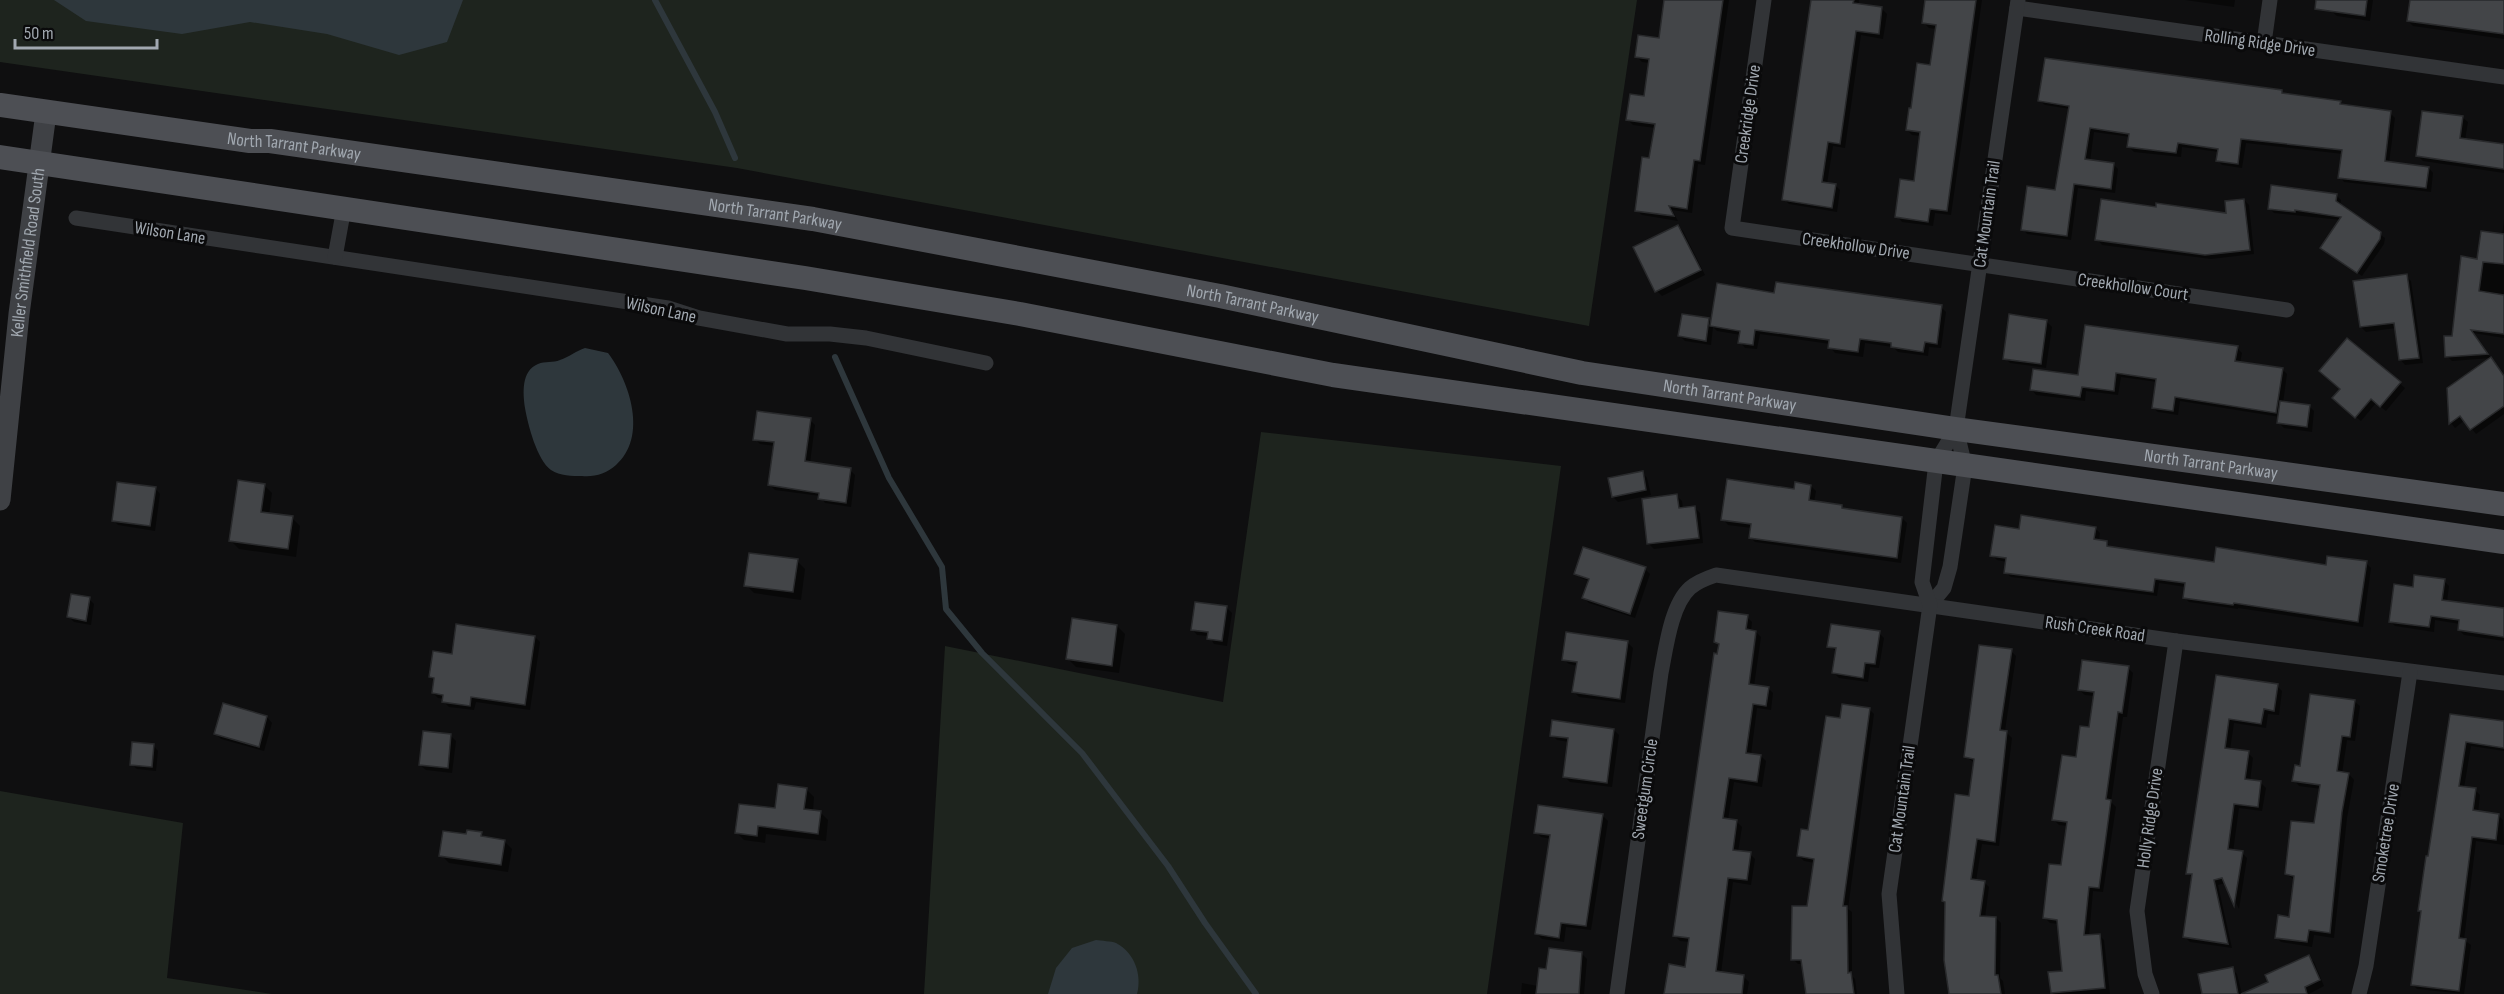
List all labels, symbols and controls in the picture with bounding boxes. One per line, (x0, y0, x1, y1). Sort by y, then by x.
scale bar (15, 12, 158, 50)
text: 50 m (24, 23, 54, 44)
street label: Rolling Ridge Drive (2203, 25, 2317, 61)
street label: Creekridge Drive (1731, 63, 1765, 165)
street label: North Tarrant Parkway (226, 127, 362, 164)
street label: Cat Mountain Trail (1969, 159, 2005, 269)
street label: Keller Smithfield Road South (6, 167, 49, 338)
street label: North Tarrant Parkway (707, 194, 844, 235)
street label: Wilson Lane (133, 217, 207, 249)
street label: Creekhollow Drive (1801, 228, 1911, 264)
street label: Creekhollow Court (2076, 269, 2190, 305)
street label: North Tarrant Parkway (1185, 279, 1321, 327)
street label: Wilson Lane (624, 292, 698, 328)
street label: North Tarrant Parkway (1662, 375, 1798, 415)
street label: North Tarrant Parkway (2143, 444, 2279, 483)
street label: Rush Creek Road (2044, 612, 2146, 646)
street label: Sweetgum Circle (1628, 737, 1662, 841)
street label: Cat Mountain Trail (1884, 744, 1920, 854)
street label: Holly Ridge Drive (2133, 767, 2167, 869)
street label: Smoketree Drive (2368, 782, 2404, 884)

